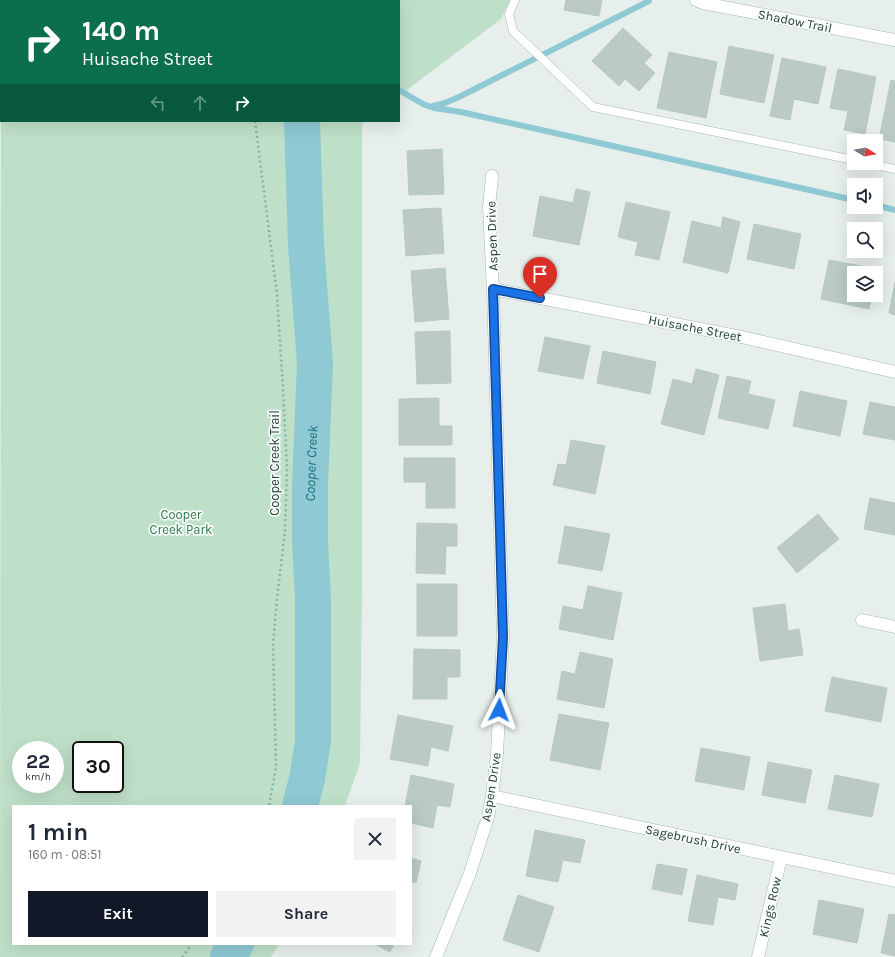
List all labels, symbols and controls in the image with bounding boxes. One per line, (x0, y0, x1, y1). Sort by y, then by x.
street label: Shadow Trail (757, 6, 833, 36)
text: 140 m (82, 14, 160, 47)
icon: right (16, 16, 68, 68)
text: Huisache Street (82, 48, 213, 70)
icon: left (147, 92, 169, 114)
icon: ahead (189, 92, 211, 114)
icon: right (231, 92, 253, 114)
north arrow (847, 134, 883, 170)
map controls (847, 134, 883, 302)
button: sound (847, 178, 883, 214)
street label: Aspen Drive (483, 201, 501, 271)
button: search (847, 222, 883, 258)
pin (523, 257, 557, 298)
icon: arrive (529, 263, 551, 285)
button: layers (847, 266, 883, 302)
street label: Huisache Street (647, 312, 743, 344)
street label: Cooper Creek Trail (267, 410, 282, 516)
water label: Cooper Creek (301, 424, 321, 501)
park label: Cooper Creek Park (150, 507, 212, 537)
position arrow (478, 689, 520, 731)
speed limit sign: 30 (72, 741, 124, 793)
text: 22 (26, 750, 50, 773)
street label: Aspen Drive (478, 751, 504, 823)
text: km/h (25, 771, 51, 783)
text: 1 min (28, 818, 88, 846)
button: close (354, 818, 396, 860)
street label: Sagebrush Drive (644, 822, 743, 857)
text: 160 m · 08:51 (28, 847, 102, 862)
street label: Kings Row (756, 875, 784, 939)
button: Exit (28, 891, 208, 937)
button: Share (216, 891, 396, 937)

